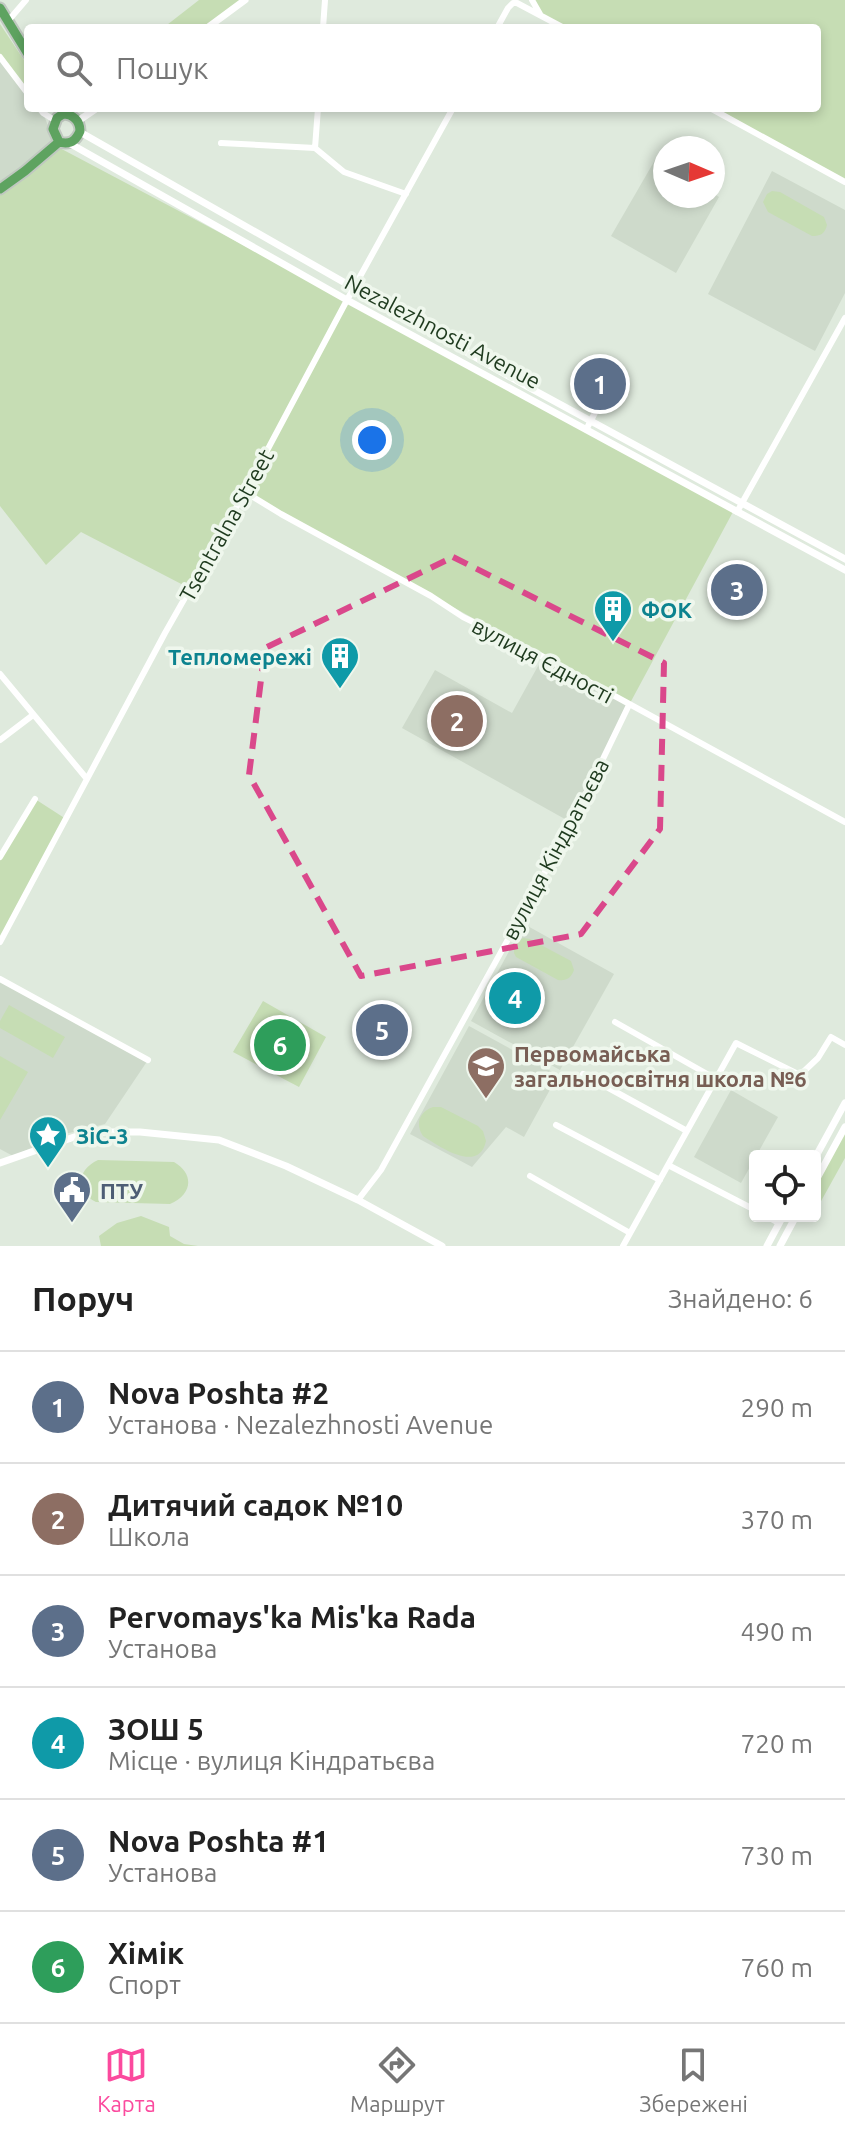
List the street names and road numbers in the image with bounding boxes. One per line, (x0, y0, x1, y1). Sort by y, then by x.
street label: Nezalezhnosti Avenue (341, 269, 545, 393)
street label: Tsentralna Street (174, 444, 278, 605)
street label: вулиця Єдності (468, 612, 618, 708)
street label: вулиця Кіндратьєва (497, 754, 613, 944)

